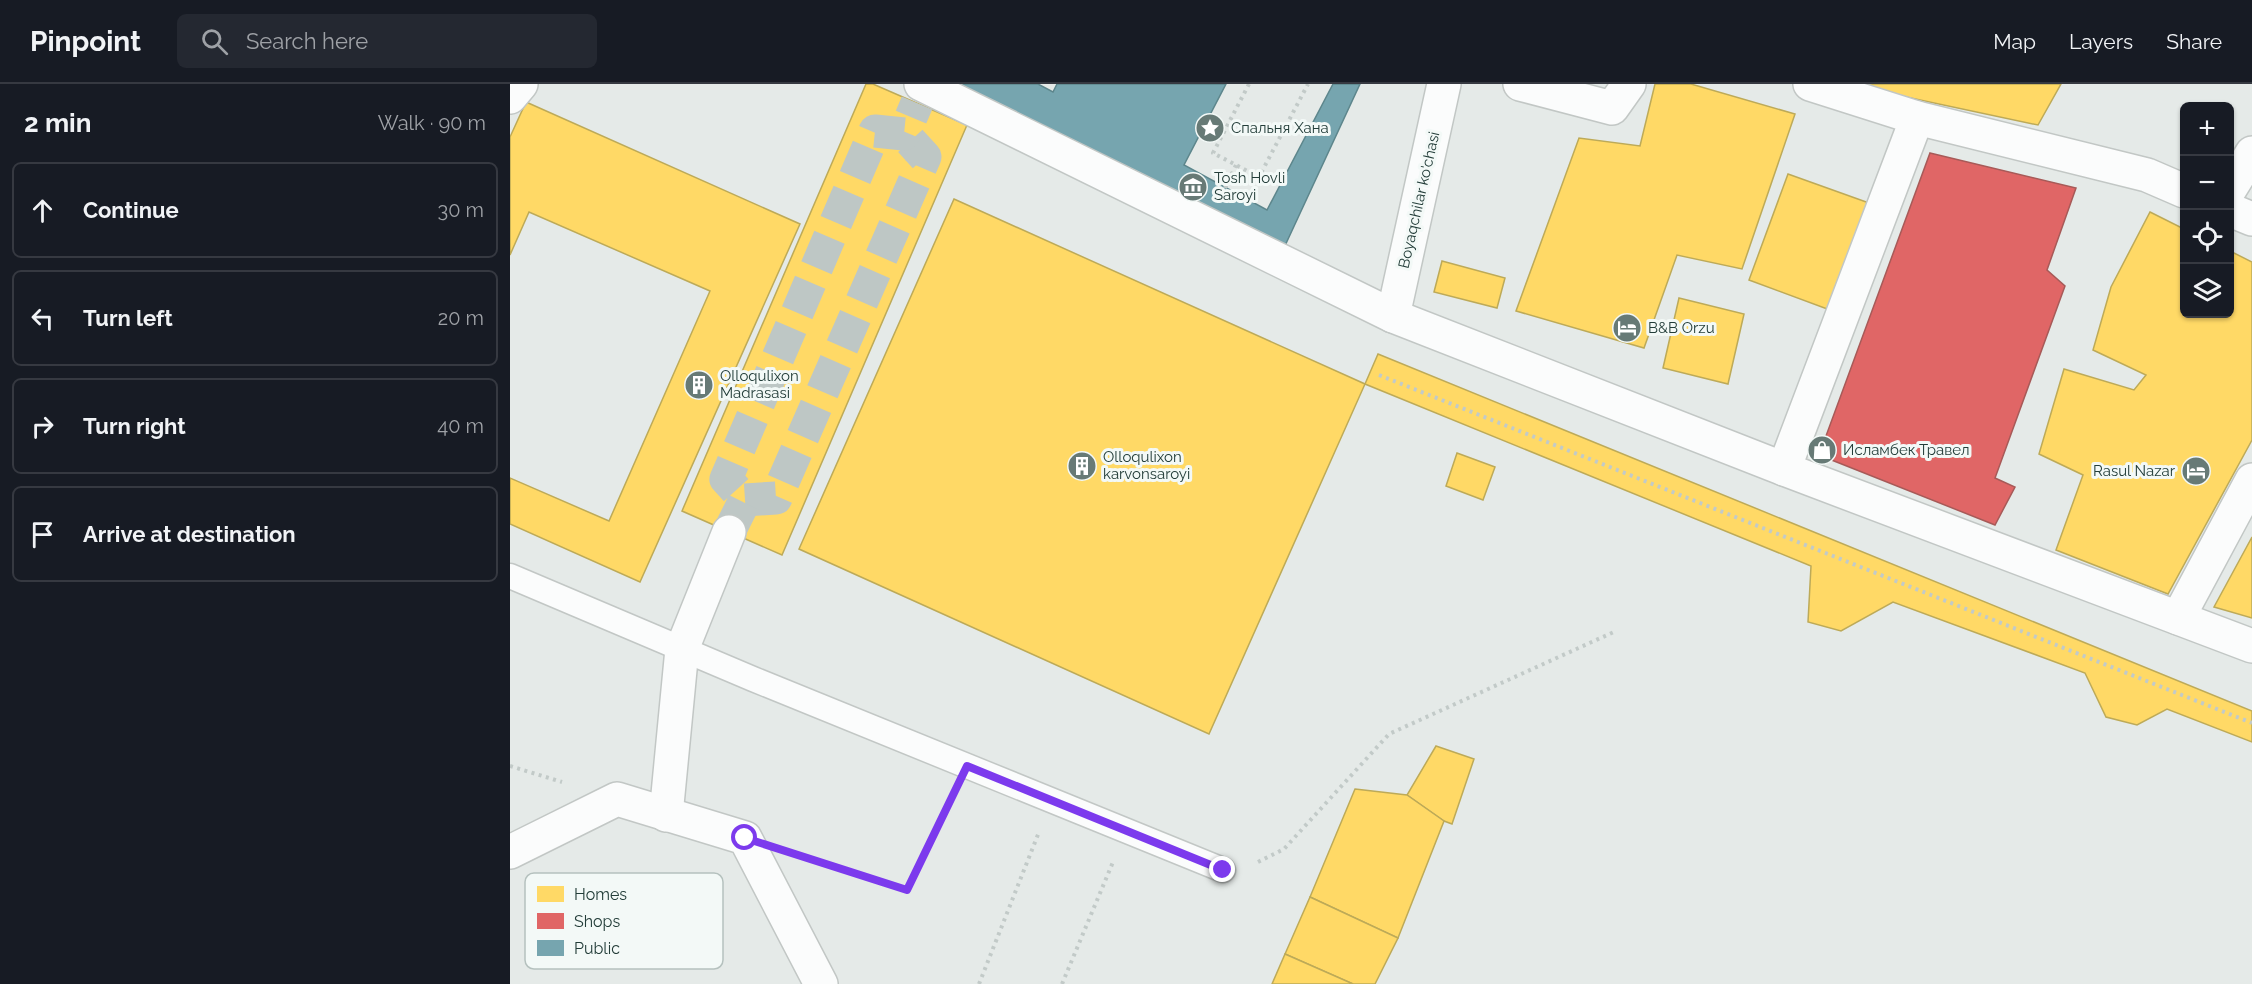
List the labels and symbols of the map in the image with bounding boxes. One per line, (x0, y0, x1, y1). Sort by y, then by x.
place icon: Спальня Хана (1194, 112, 1226, 144)
place label: Спальня Хана (1231, 119, 1329, 137)
street label: Boyaqchilar ko'chasi (1395, 130, 1443, 270)
place label: Tosh Hovli Saroyi (1214, 169, 1285, 204)
museum icon: Tosh Hovli Saroyi (1177, 171, 1209, 203)
hotel icon: B&B Orzu (1611, 312, 1643, 344)
place label: B&B Orzu (1648, 319, 1715, 337)
place label: Olloqulixon Madrasasi (720, 367, 799, 402)
building icon: Olloqulixon Madrasasi (683, 369, 715, 401)
shop icon: Исламбек Травел (1806, 434, 1838, 466)
place label: Исламбек Травел (1843, 441, 1970, 459)
place label: Olloqulixon karvonsaroyi (1103, 448, 1190, 483)
building icon: Olloqulixon karvonsaroyi (1066, 450, 1098, 482)
hotel icon: Rasul Nazar (2180, 455, 2212, 487)
place label: Rasul Nazar (2093, 462, 2176, 480)
route start (731, 824, 757, 850)
route end (1209, 856, 1235, 882)
legend (525, 873, 723, 969)
text: Homes (574, 885, 627, 904)
text: Shops (574, 912, 620, 931)
text: Public (574, 939, 620, 958)

